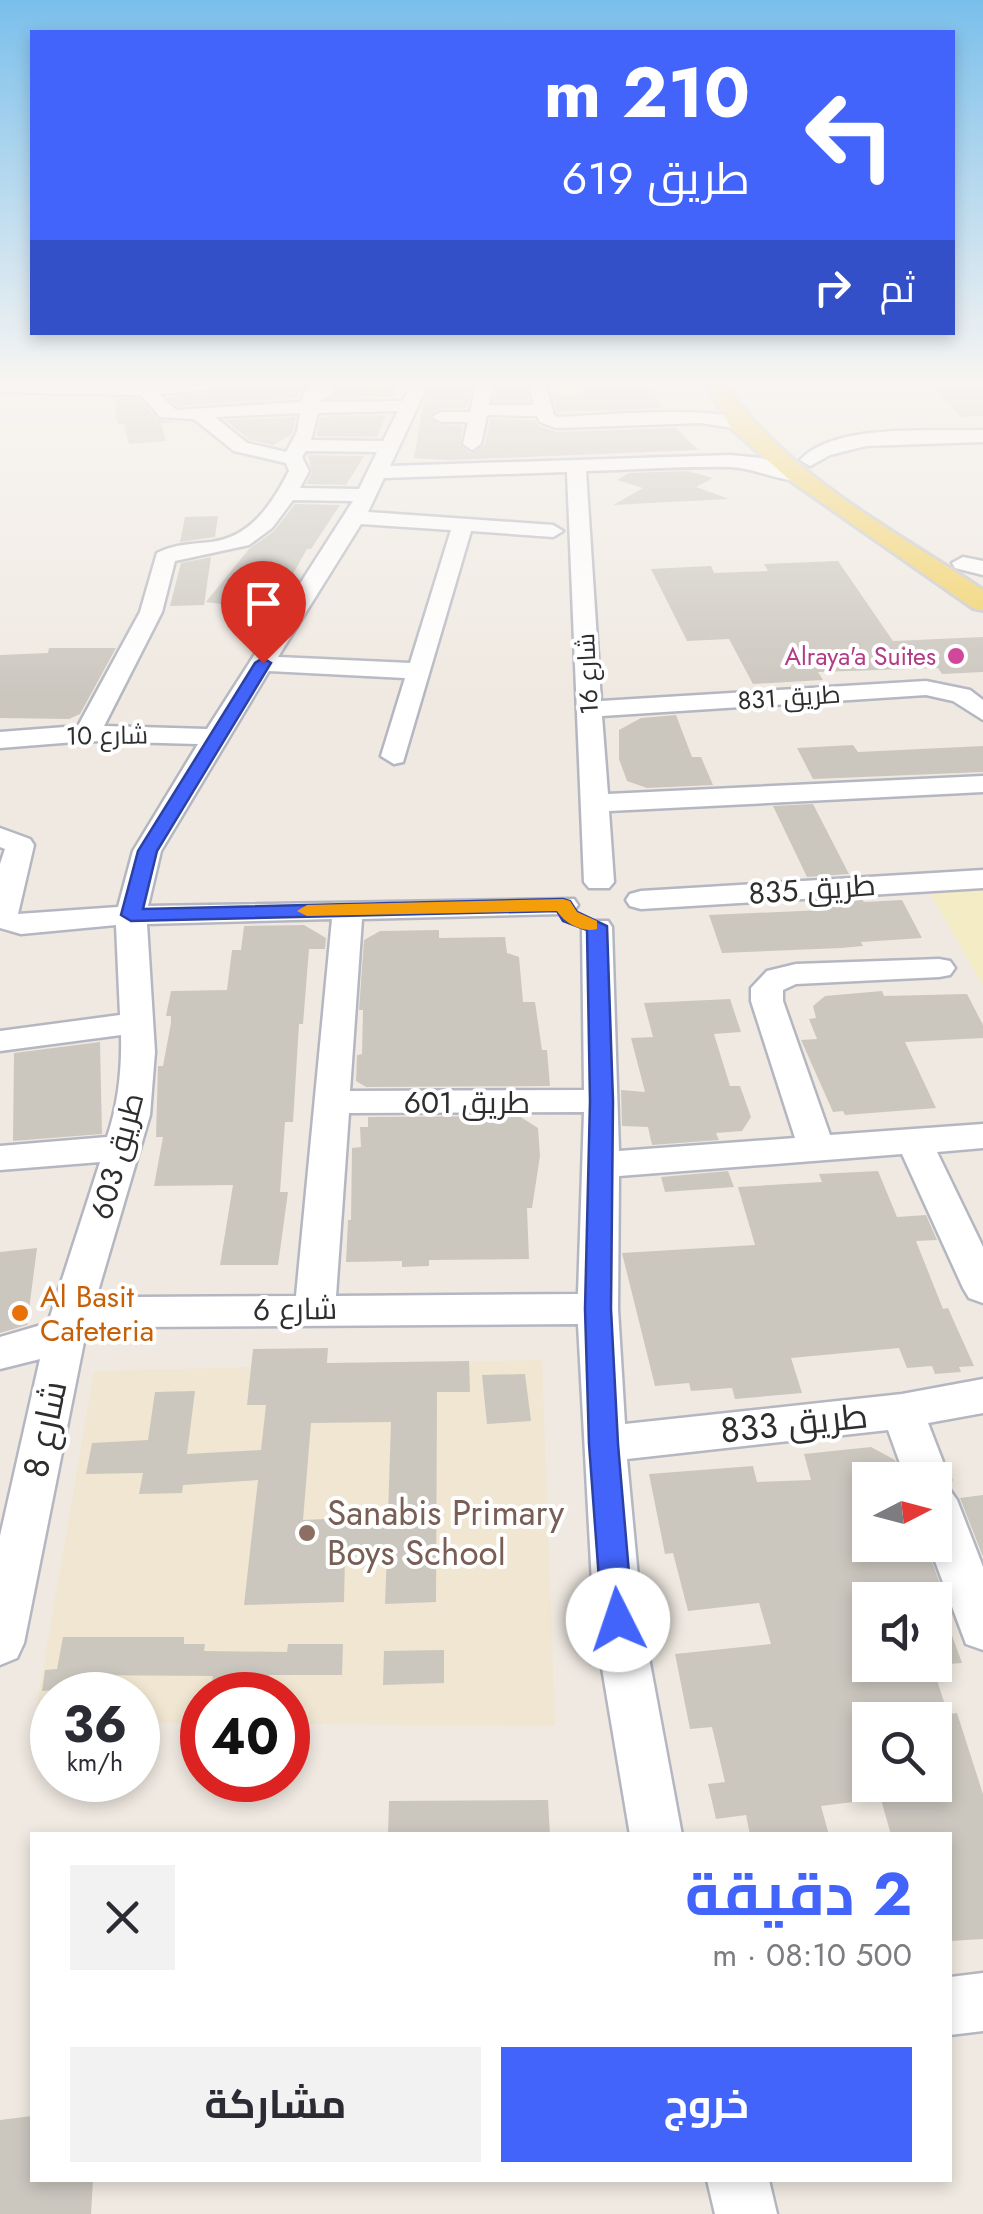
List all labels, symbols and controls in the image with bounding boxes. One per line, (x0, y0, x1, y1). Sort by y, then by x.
text: 210 m (544, 42, 750, 143)
icon: left (785, 70, 915, 200)
text: طريق 619 (562, 146, 750, 211)
icon: right (805, 260, 860, 315)
text: ثم (880, 261, 915, 316)
pin (221, 561, 306, 664)
icon: arrive (236, 576, 291, 631)
street label: شارع 16 (567, 632, 607, 716)
place label: Alraya'a Suites (785, 638, 936, 674)
marker: Alraya'a Suites (945, 645, 967, 667)
street label: طريق 831 (736, 675, 842, 719)
street label: شارع 10 (66, 716, 148, 754)
street label: طريق 835 (747, 863, 877, 915)
street label: طريق 601 (404, 1081, 530, 1124)
street label: طريق 603 (80, 1088, 154, 1224)
place label: Al Basit Cafeteria (40, 1275, 154, 1352)
street label: شارع 6 (252, 1287, 338, 1331)
marker: Al Basit Cafeteria (9, 1302, 31, 1324)
street label: شارع 8 (10, 1376, 80, 1482)
street label: طريق 833 (718, 1390, 870, 1456)
north arrow (852, 1462, 952, 1562)
map controls (852, 1462, 952, 1802)
place label: Sanabis Primary Boys School (327, 1488, 565, 1578)
marker: Sanabis Primary Boys School (296, 1522, 318, 1544)
position arrow (566, 1568, 670, 1672)
button: sound (852, 1582, 952, 1682)
speed limit sign: 40 (180, 1672, 310, 1802)
text: 36 (63, 1688, 127, 1761)
button: search (852, 1702, 952, 1802)
text: km/h (67, 1744, 123, 1780)
text: 2 دقيقة (685, 1851, 912, 1938)
button: close (70, 1865, 175, 1970)
text: 500 m · 08:10 (712, 1932, 912, 1978)
button: مشاركة (70, 2047, 481, 2162)
button: خروج (501, 2047, 912, 2162)

